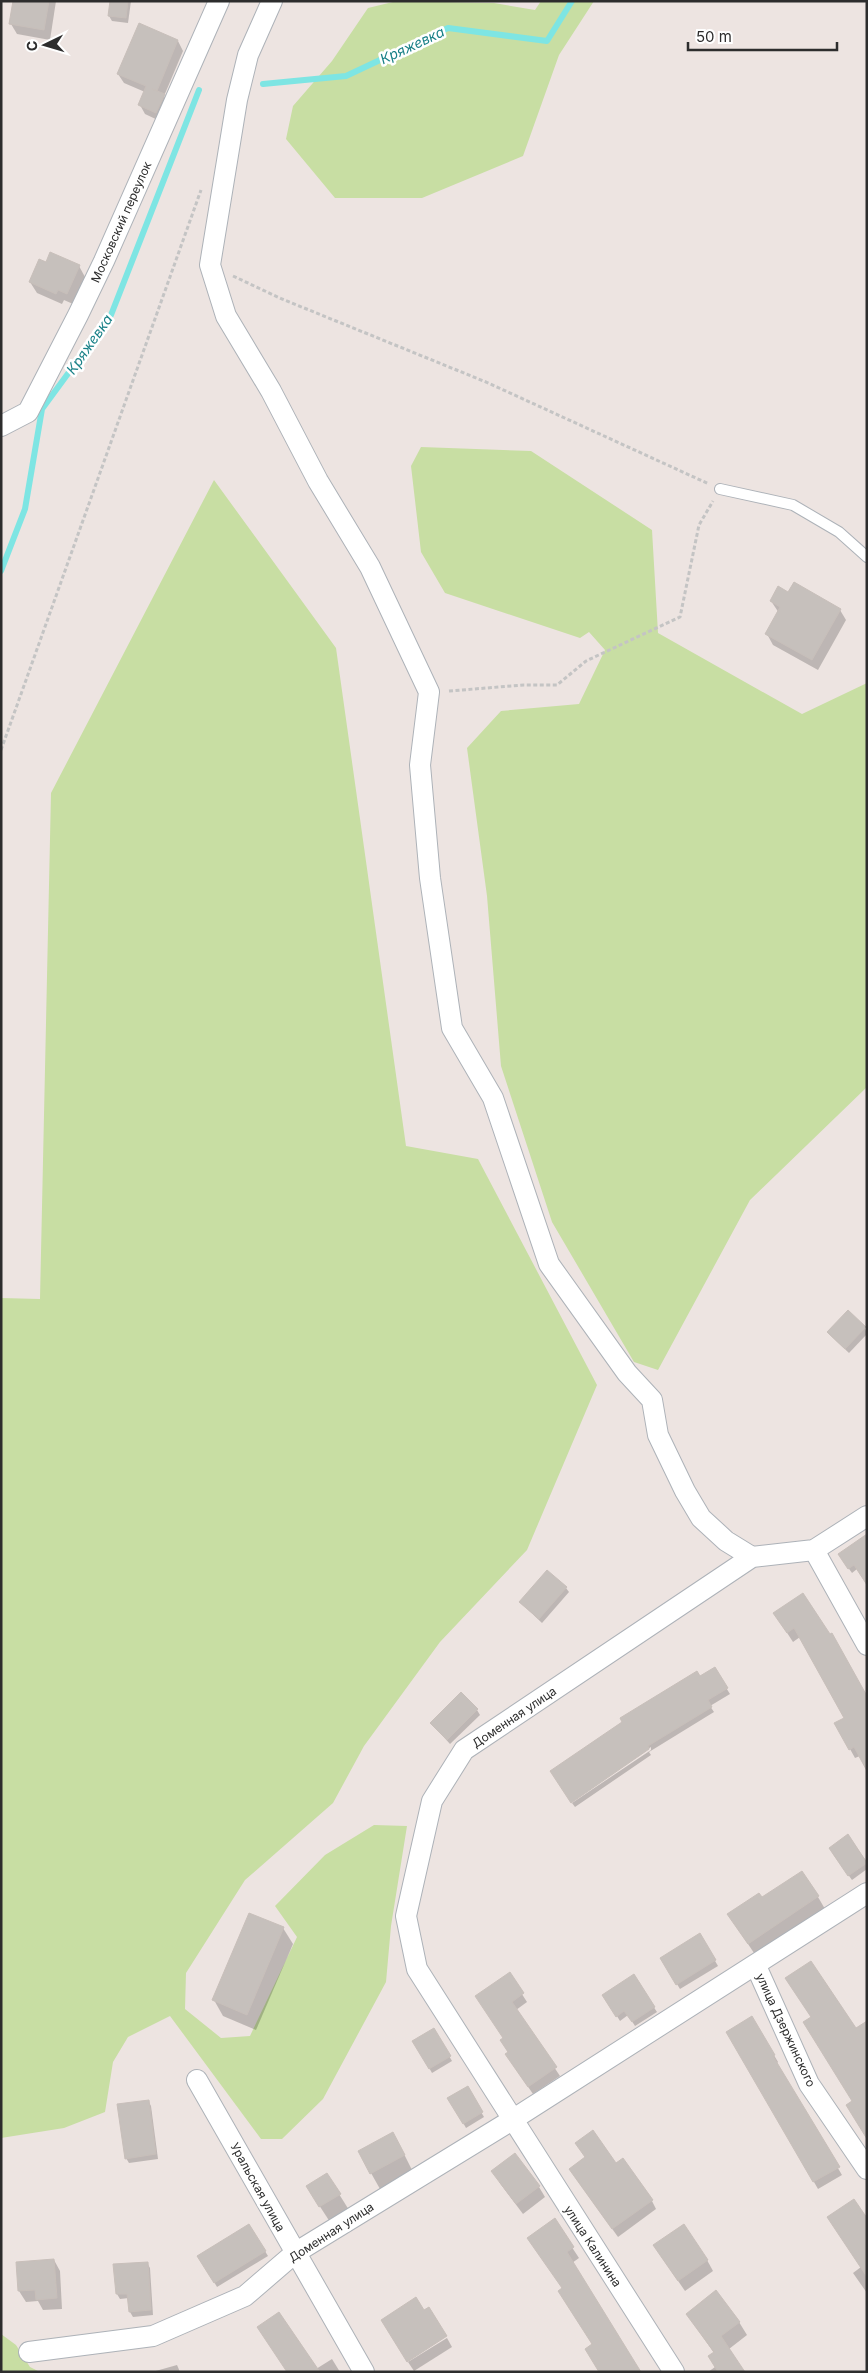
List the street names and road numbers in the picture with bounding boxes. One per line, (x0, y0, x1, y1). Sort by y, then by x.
street label: Московский переулок (88, 159, 155, 285)
street label: Доменная улица (469, 1683, 559, 1751)
street label: улица Дзержинского (753, 1971, 819, 2089)
street label: Уральская улица (227, 2140, 289, 2234)
street label: Доменная улица (286, 2199, 376, 2265)
street label: улица Калинина (561, 2202, 625, 2290)

